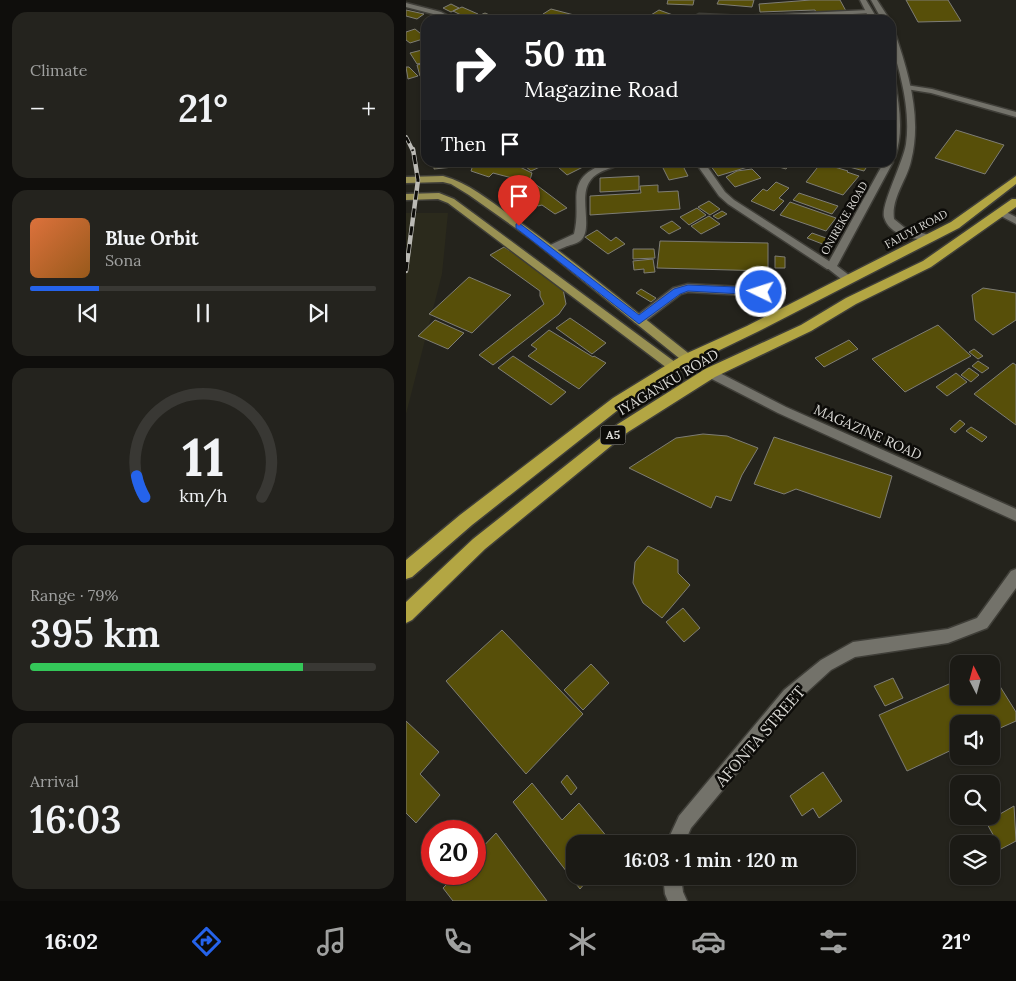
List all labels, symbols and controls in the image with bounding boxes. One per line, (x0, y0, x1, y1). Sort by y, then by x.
text: 50 m (524, 31, 607, 76)
icon: right (441, 35, 506, 100)
text: Climate (30, 60, 87, 80)
text: Magazine Road (524, 75, 679, 103)
text: 21° (178, 84, 228, 132)
text: − (30, 91, 45, 127)
text: + (361, 91, 376, 127)
icon: arrive (496, 130, 524, 158)
text: Then (441, 132, 486, 156)
pin (498, 175, 540, 226)
street label: ONIREKE ROAD (817, 179, 871, 257)
icon: arrive (505, 182, 533, 210)
street label: FAJUYI ROAD (882, 206, 950, 252)
text: Blue Orbit (105, 226, 199, 250)
text: Sona (105, 250, 141, 270)
position arrow (734, 265, 786, 317)
icon: previous (74, 299, 102, 327)
icon: pause (189, 299, 217, 327)
icon: next (304, 299, 332, 327)
street label: IYAGANKU ROAD (614, 345, 722, 419)
street label: MAGAZINE ROAD (811, 400, 925, 464)
text: 11 (182, 424, 224, 490)
road number: A5 (600, 426, 626, 444)
text: km/h (179, 484, 227, 507)
text: Range · 79% (30, 585, 118, 605)
text: 395 km (30, 609, 160, 657)
north arrow (950, 655, 1000, 705)
map controls (950, 655, 1000, 885)
street label: AFONTA STREET (710, 682, 809, 791)
button: sound (950, 715, 1000, 765)
text: Arrival (30, 771, 79, 791)
button: search (950, 775, 1000, 825)
text: 16:03 (30, 795, 122, 843)
speed limit sign: 20 (421, 820, 486, 885)
button: layers (950, 835, 1000, 885)
text: 16:03 · 1 min · 120 m (624, 848, 798, 872)
icon: directions (189, 924, 224, 959)
icon: music (314, 924, 349, 959)
icon: phone (440, 924, 475, 959)
icon: climate (565, 924, 600, 959)
icon: car (691, 924, 726, 959)
icon: filters (816, 924, 851, 959)
text: 16:02 (45, 927, 98, 955)
text: 21° (942, 927, 971, 955)

